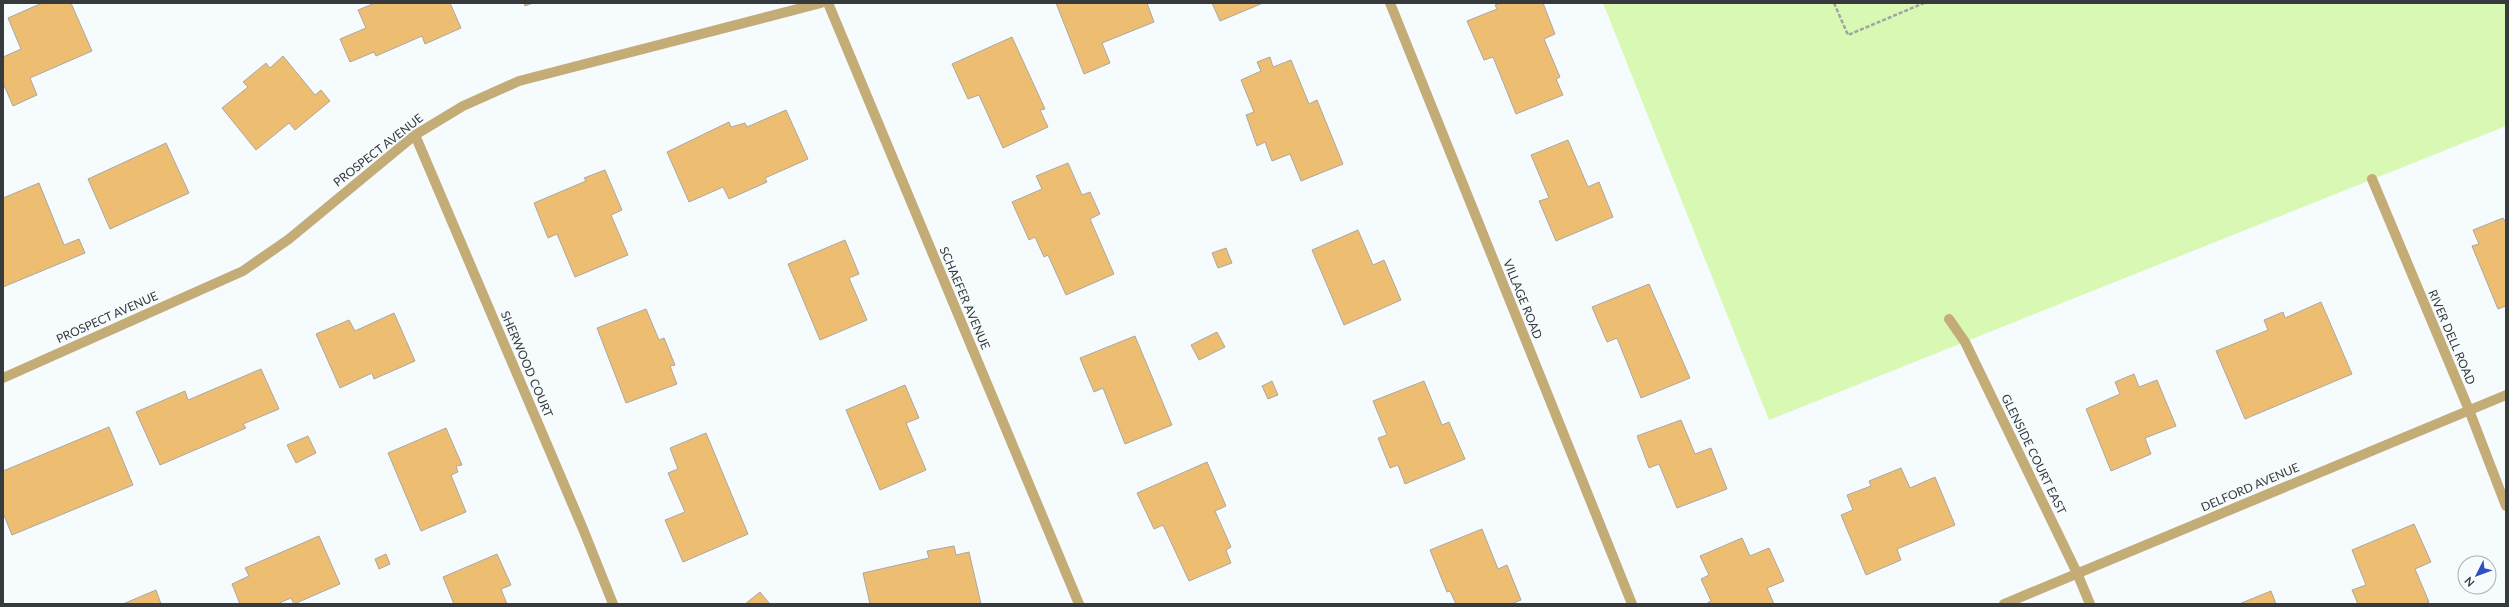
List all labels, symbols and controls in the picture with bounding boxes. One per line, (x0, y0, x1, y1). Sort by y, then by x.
street label: PROSPECT AVENUE (330, 110, 426, 190)
street label: SCHAEFER AVENUE (937, 244, 993, 352)
street label: VILLAGE ROAD (1500, 257, 1546, 341)
street label: RIVER DELL ROAD (2425, 287, 2479, 387)
street label: PROSPECT AVENUE (54, 288, 160, 346)
street label: SHERWOOD COURT (498, 308, 556, 420)
street label: GLENSIDE COURT EAST (1998, 391, 2070, 517)
street label: DELFORD AVENUE (2199, 459, 2301, 514)
north arrow (2457, 555, 2497, 595)
text: N (2462, 575, 2477, 590)

